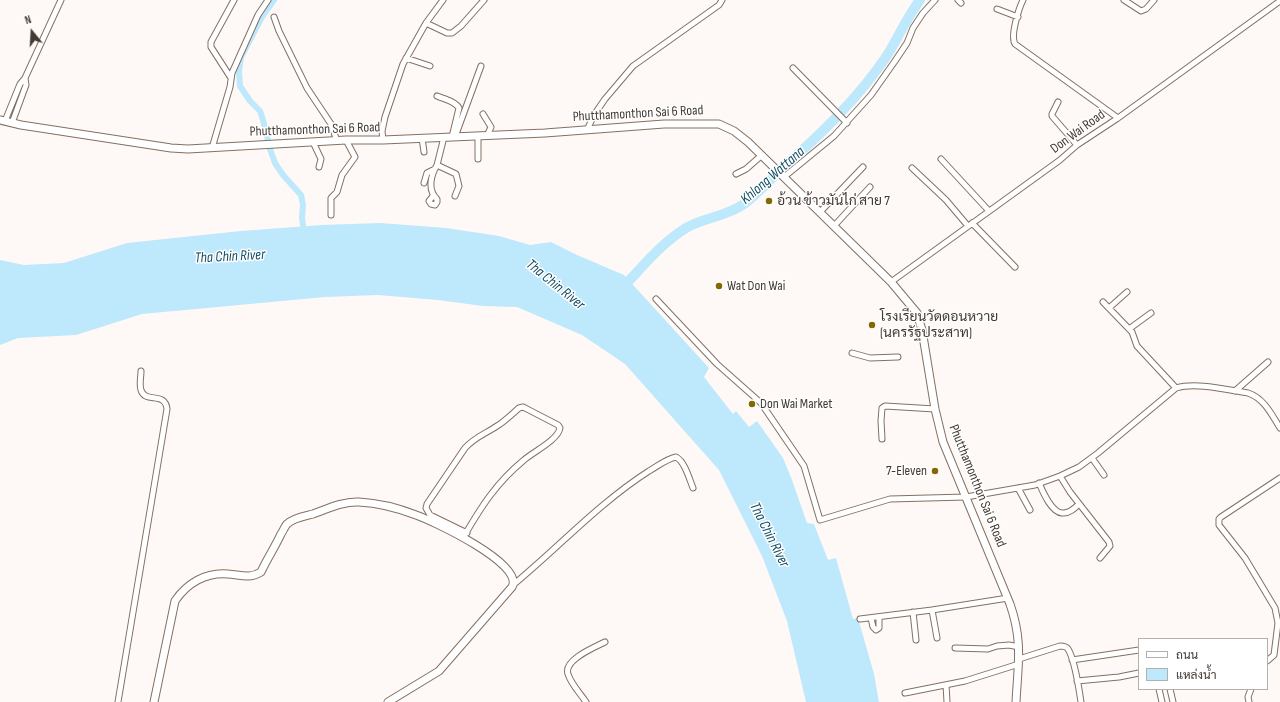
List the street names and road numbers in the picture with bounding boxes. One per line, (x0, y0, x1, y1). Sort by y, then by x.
street label: Phutthamonthon Sai 6 Road (572, 102, 704, 126)
street label: Don Wai Road (1047, 107, 1109, 157)
street label: Phutthamonthon Sai 6 Road (249, 119, 381, 141)
street label: Phutthamonthon Sai 6 Road (945, 422, 1009, 550)

